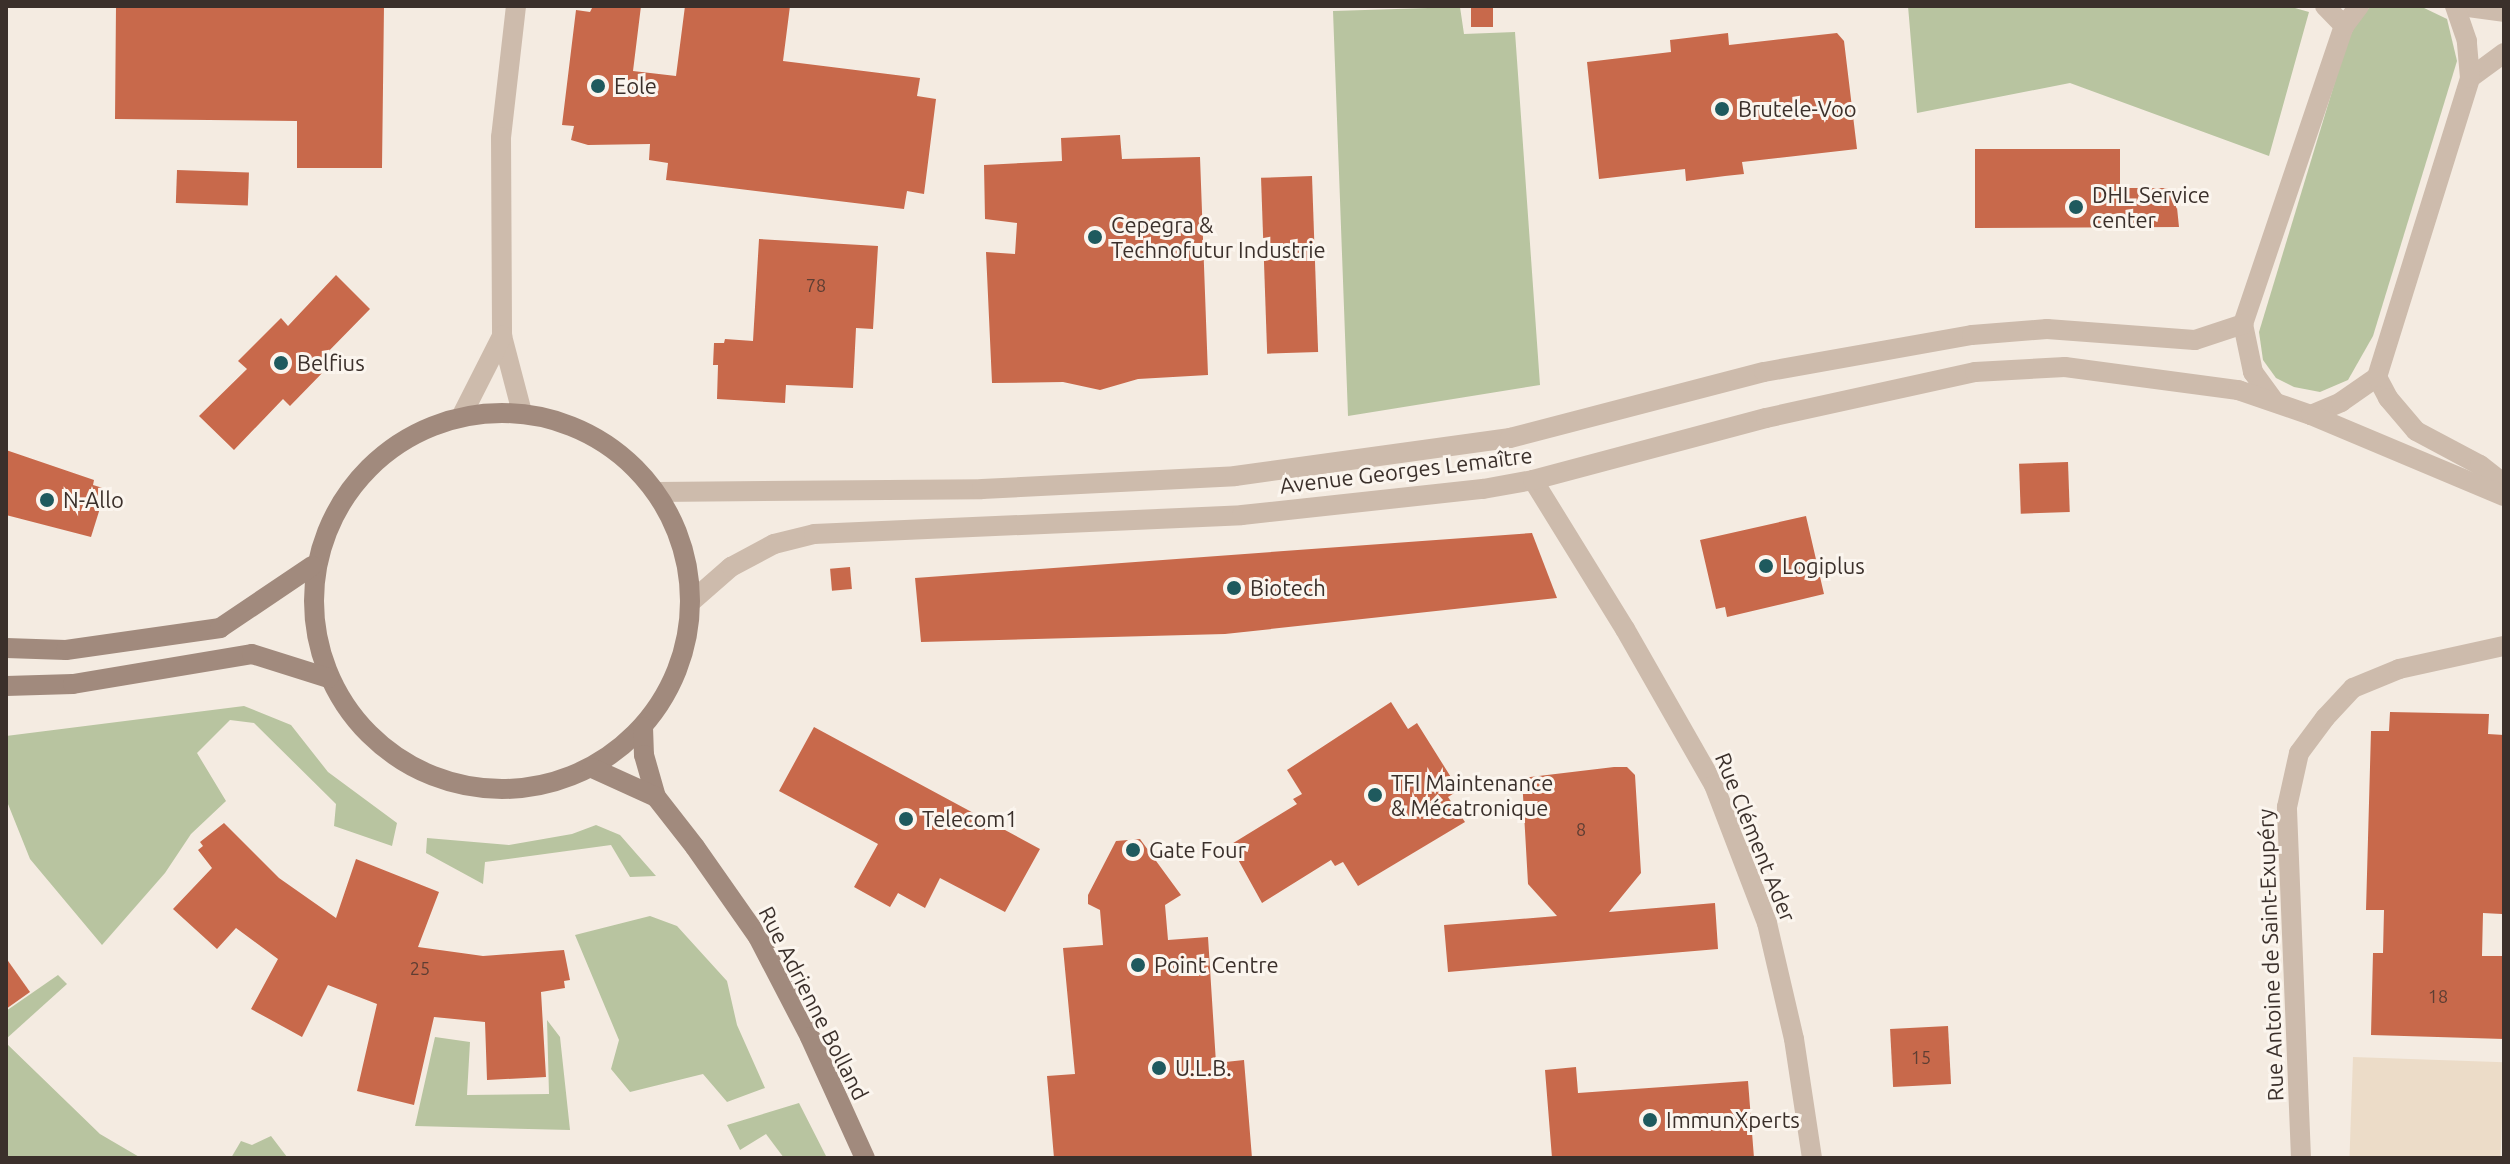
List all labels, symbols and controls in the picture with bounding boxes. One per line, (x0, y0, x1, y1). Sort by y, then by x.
place label: Eole (614, 73, 657, 99)
marker: Eole (589, 77, 607, 95)
place label: Brutele-Voo (1738, 96, 1857, 122)
marker: Brutele-Voo (1713, 100, 1731, 118)
place label: DHL Service center (2092, 181, 2210, 232)
marker: DHL Service center (2067, 198, 2085, 216)
place label: Cepegra & Technofutur Industrie (1111, 211, 1326, 262)
marker: Cepegra & Technofutur Industrie (1086, 228, 1104, 246)
house number: 78 (806, 274, 826, 296)
place label: Belfius (297, 350, 365, 376)
marker: Belfius (272, 354, 290, 372)
street label: Avenue Georges Lemaître (1278, 441, 1534, 499)
place label: N-Allo (63, 487, 124, 513)
marker: N-Allo (38, 491, 56, 509)
place label: Logiplus (1782, 553, 1865, 579)
marker: Logiplus (1757, 557, 1775, 575)
place label: Biotech (1250, 575, 1326, 601)
marker: Biotech (1225, 579, 1243, 597)
street label: Rue Clément Ader (1710, 749, 1802, 925)
place label: TFI Maintenance & Mécatronique (1391, 769, 1553, 820)
marker: TFI Maintenance & Mécatronique (1366, 786, 1384, 804)
place label: Telecom1 (922, 806, 1018, 832)
street label: Rue Antoine de Saint-Exupéry (2252, 808, 2288, 1102)
marker: Telecom1 (897, 810, 915, 828)
house number: 8 (1576, 818, 1586, 840)
place label: Gate Four (1149, 837, 1246, 863)
marker: Gate Four (1124, 841, 1142, 859)
street label: Rue Adrienne Bolland (754, 902, 874, 1104)
place label: Point Centre (1154, 952, 1279, 978)
marker: Point Centre (1129, 956, 1147, 974)
house number: 25 (410, 957, 430, 979)
house number: 18 (2428, 985, 2448, 1007)
house number: 15 (1911, 1046, 1931, 1068)
place label: U.L.B. (1175, 1055, 1232, 1081)
marker: U.L.B. (1150, 1059, 1168, 1077)
place label: ImmunXperts (1666, 1107, 1800, 1133)
marker: ImmunXperts (1641, 1111, 1659, 1129)

